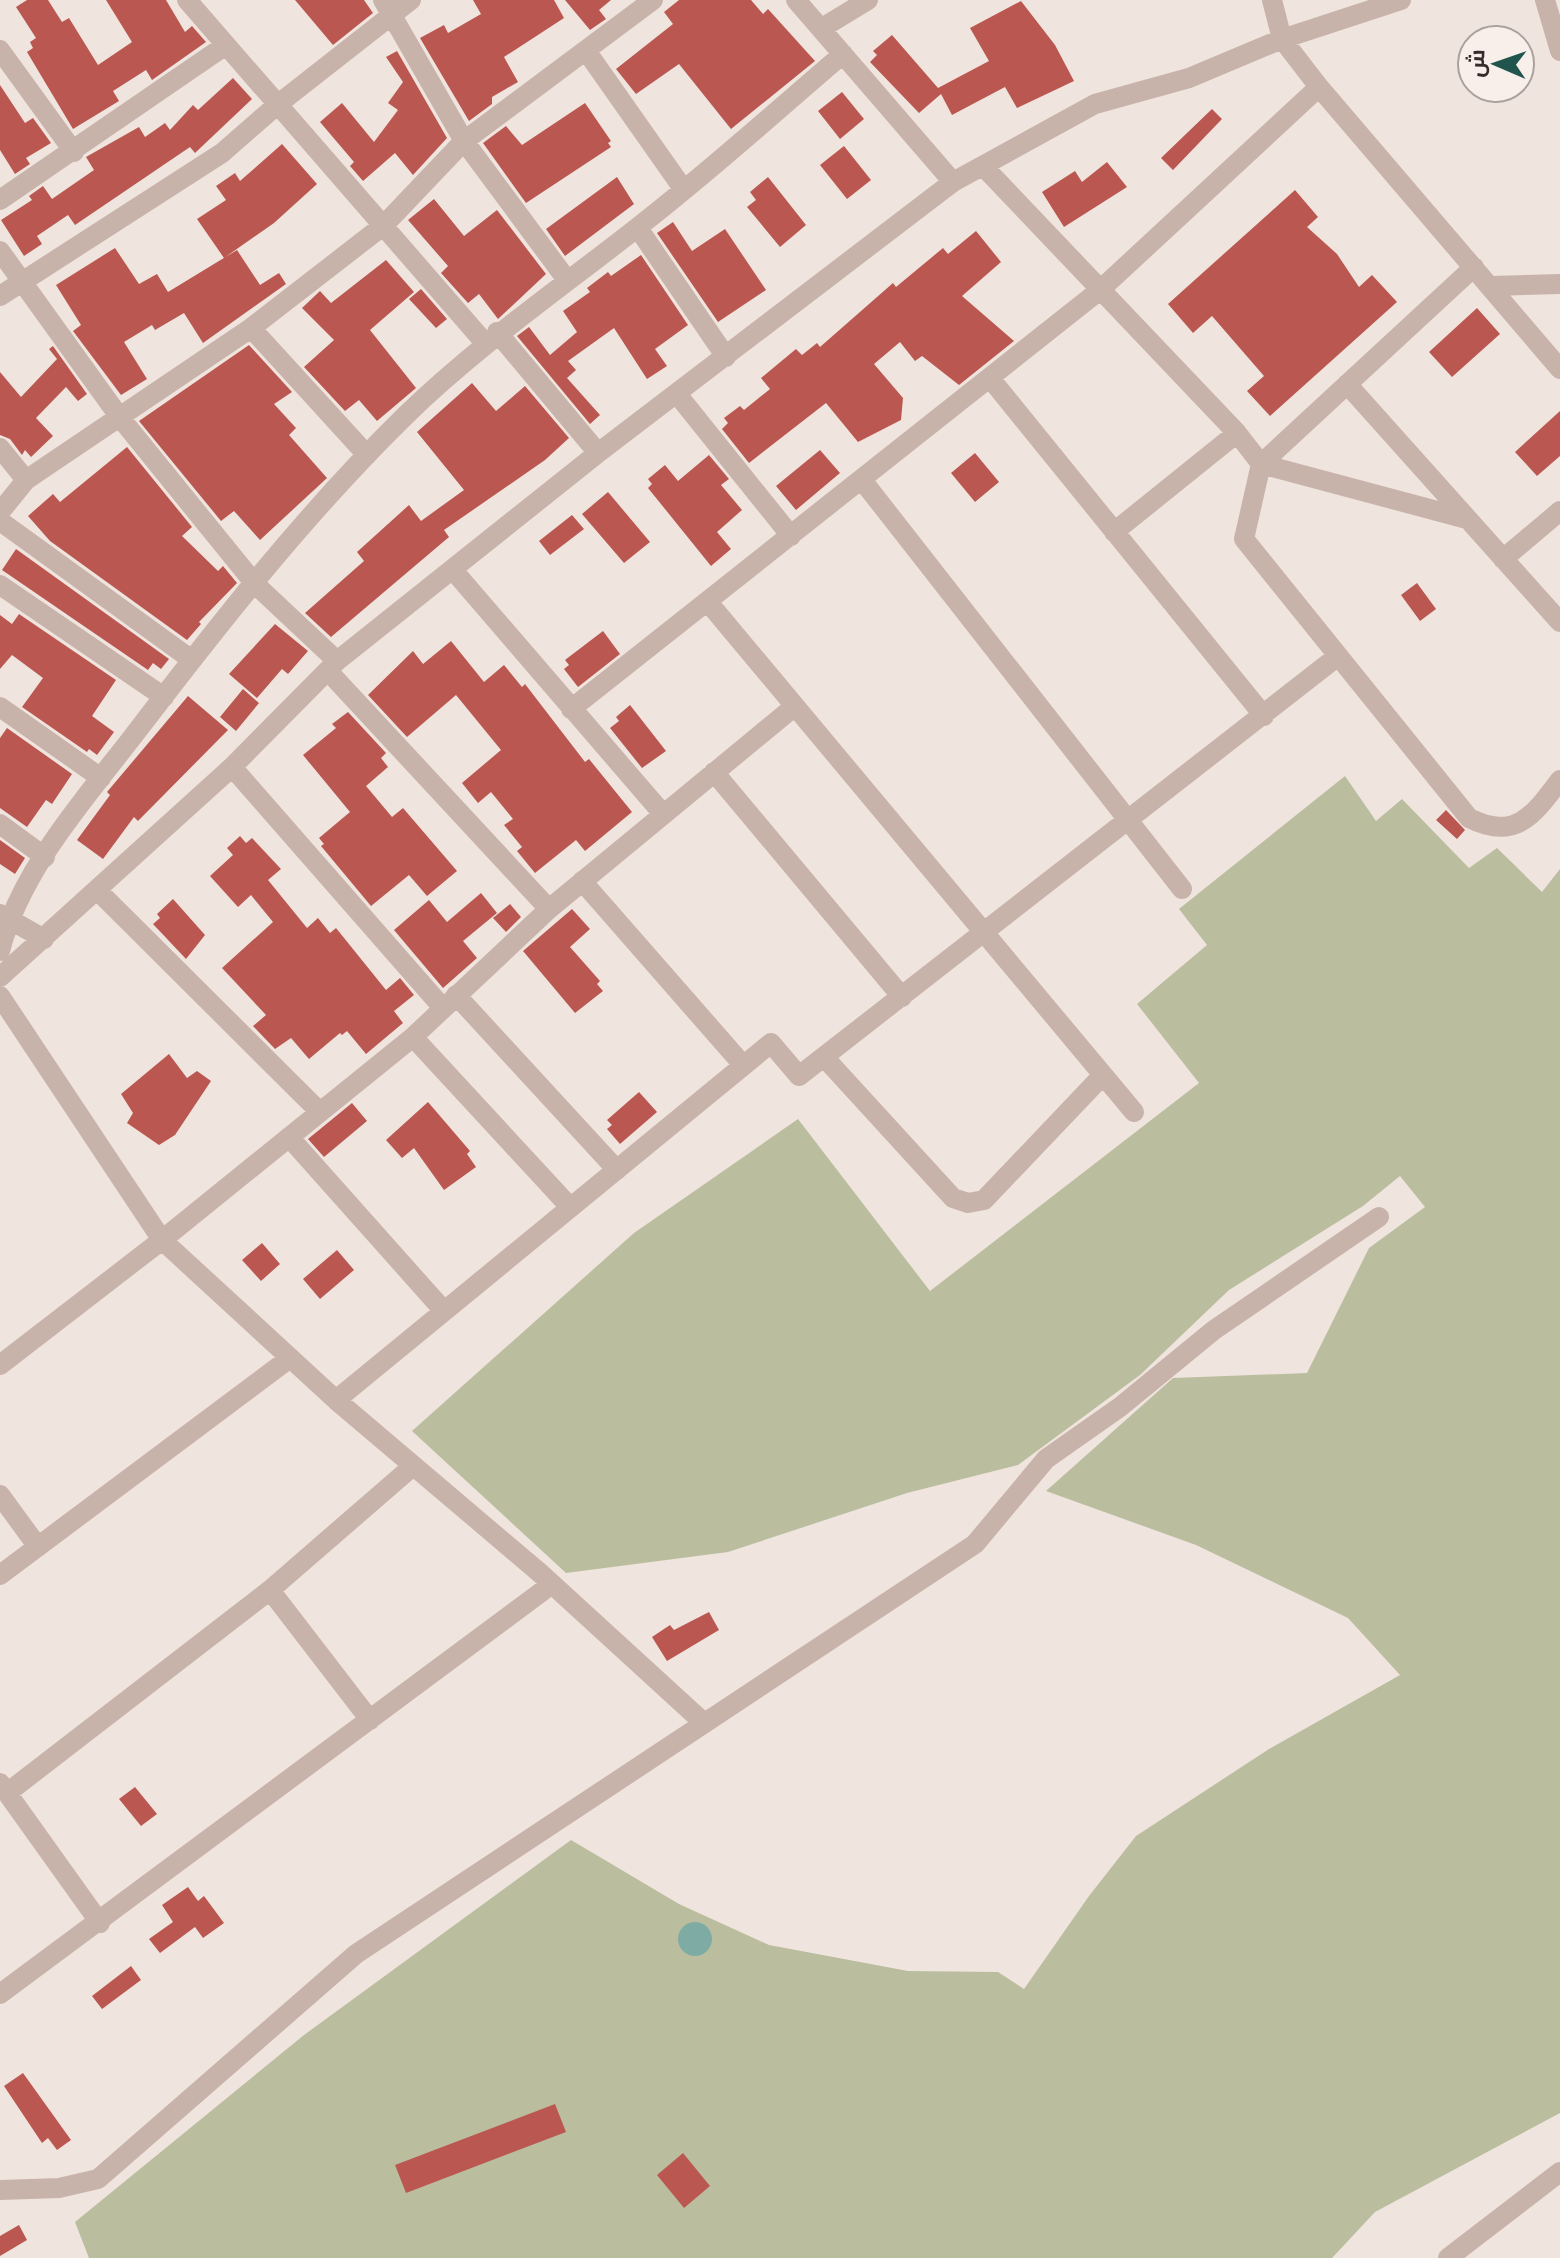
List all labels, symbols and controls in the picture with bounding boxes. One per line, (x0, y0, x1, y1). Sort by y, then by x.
north arrow (1456, 24, 1536, 104)
text: ش (1463, 49, 1490, 78)

